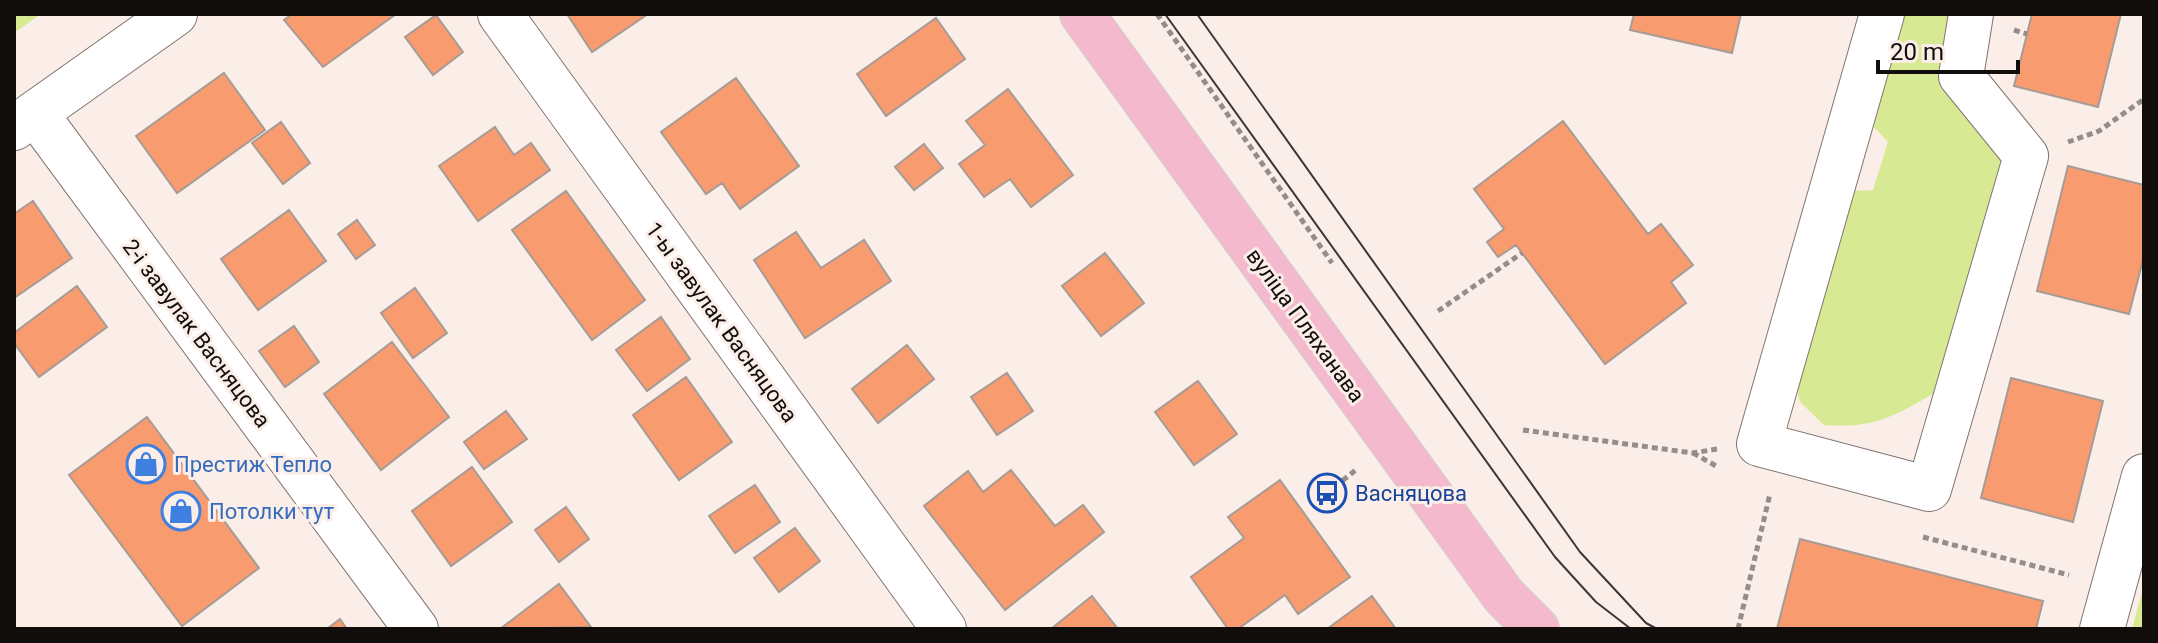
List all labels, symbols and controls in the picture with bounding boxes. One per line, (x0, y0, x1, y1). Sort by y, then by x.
scale bar (1878, 24, 2018, 74)
text: 20 m (1890, 38, 1944, 66)
street label: 1-ы завулак Васняцова (641, 218, 802, 427)
street label: 2-і завулак Васняцова (118, 234, 275, 432)
street label: вуліца Пляханава (1242, 244, 1370, 407)
shop icon: Престиж Тепло (125, 443, 167, 485)
place label: Престиж Тепло (174, 452, 332, 477)
bus stop icon: Васняцова (1306, 472, 1348, 514)
place label: Васняцова (1355, 481, 1467, 506)
shop icon: Потолки тут (160, 490, 202, 532)
place label: Потолки тут (209, 499, 334, 524)

